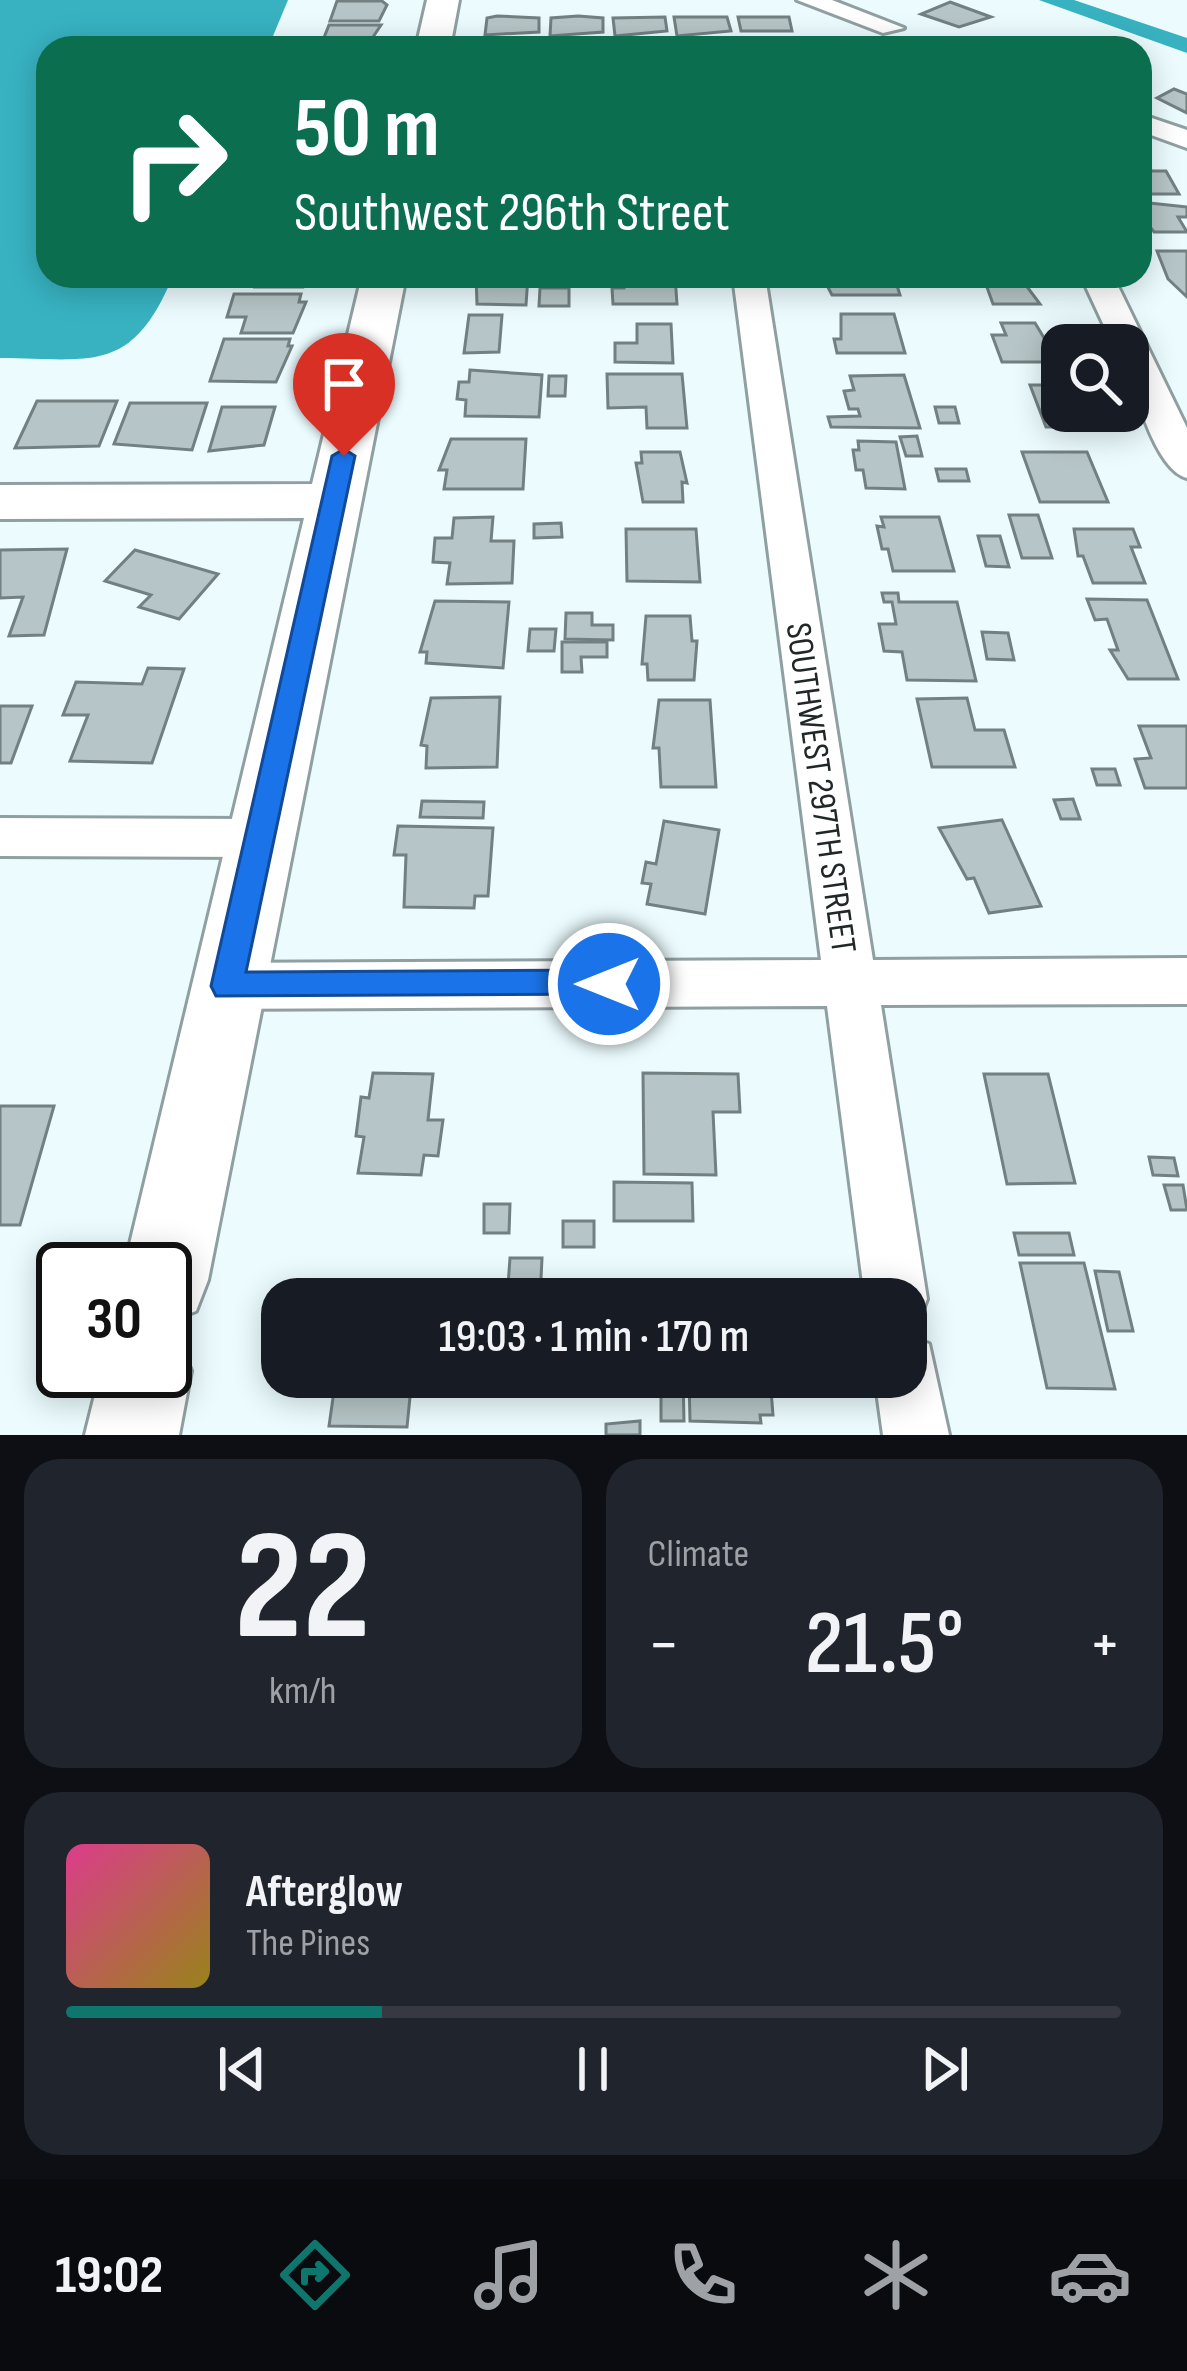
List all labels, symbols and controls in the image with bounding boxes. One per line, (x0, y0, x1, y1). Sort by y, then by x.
text: 50 m (294, 79, 440, 180)
icon: right (96, 84, 252, 240)
text: Southwest 296th Street (294, 181, 730, 246)
map controls (1041, 324, 1149, 432)
button: search (1041, 324, 1149, 432)
pin (293, 333, 395, 456)
icon: arrive (311, 351, 377, 417)
street label: SOUTHWEST 297TH STREET (776, 620, 864, 956)
position arrow (546, 921, 672, 1047)
speed limit sign: 30 (36, 1242, 192, 1398)
text: 19:03 · 1 min · 170 m (439, 1310, 749, 1365)
text: 22 (234, 1496, 371, 1683)
text: Climate (648, 1531, 749, 1578)
text: 21.5° (805, 1591, 964, 1699)
text: − (648, 1606, 680, 1685)
text: + (1089, 1606, 1121, 1685)
text: km/h (269, 1668, 336, 1715)
text: Afterglow (246, 1865, 403, 1920)
text: The Pines (246, 1920, 370, 1967)
icon: previous (209, 2036, 275, 2102)
icon: pause (560, 2036, 626, 2102)
icon: next (912, 2036, 978, 2102)
icon: directions (273, 2233, 357, 2317)
icon: music (467, 2233, 551, 2317)
icon: phone (661, 2233, 745, 2317)
icon: climate (854, 2233, 938, 2317)
icon: car (1048, 2233, 1132, 2317)
text: 19:02 (55, 2243, 163, 2308)

